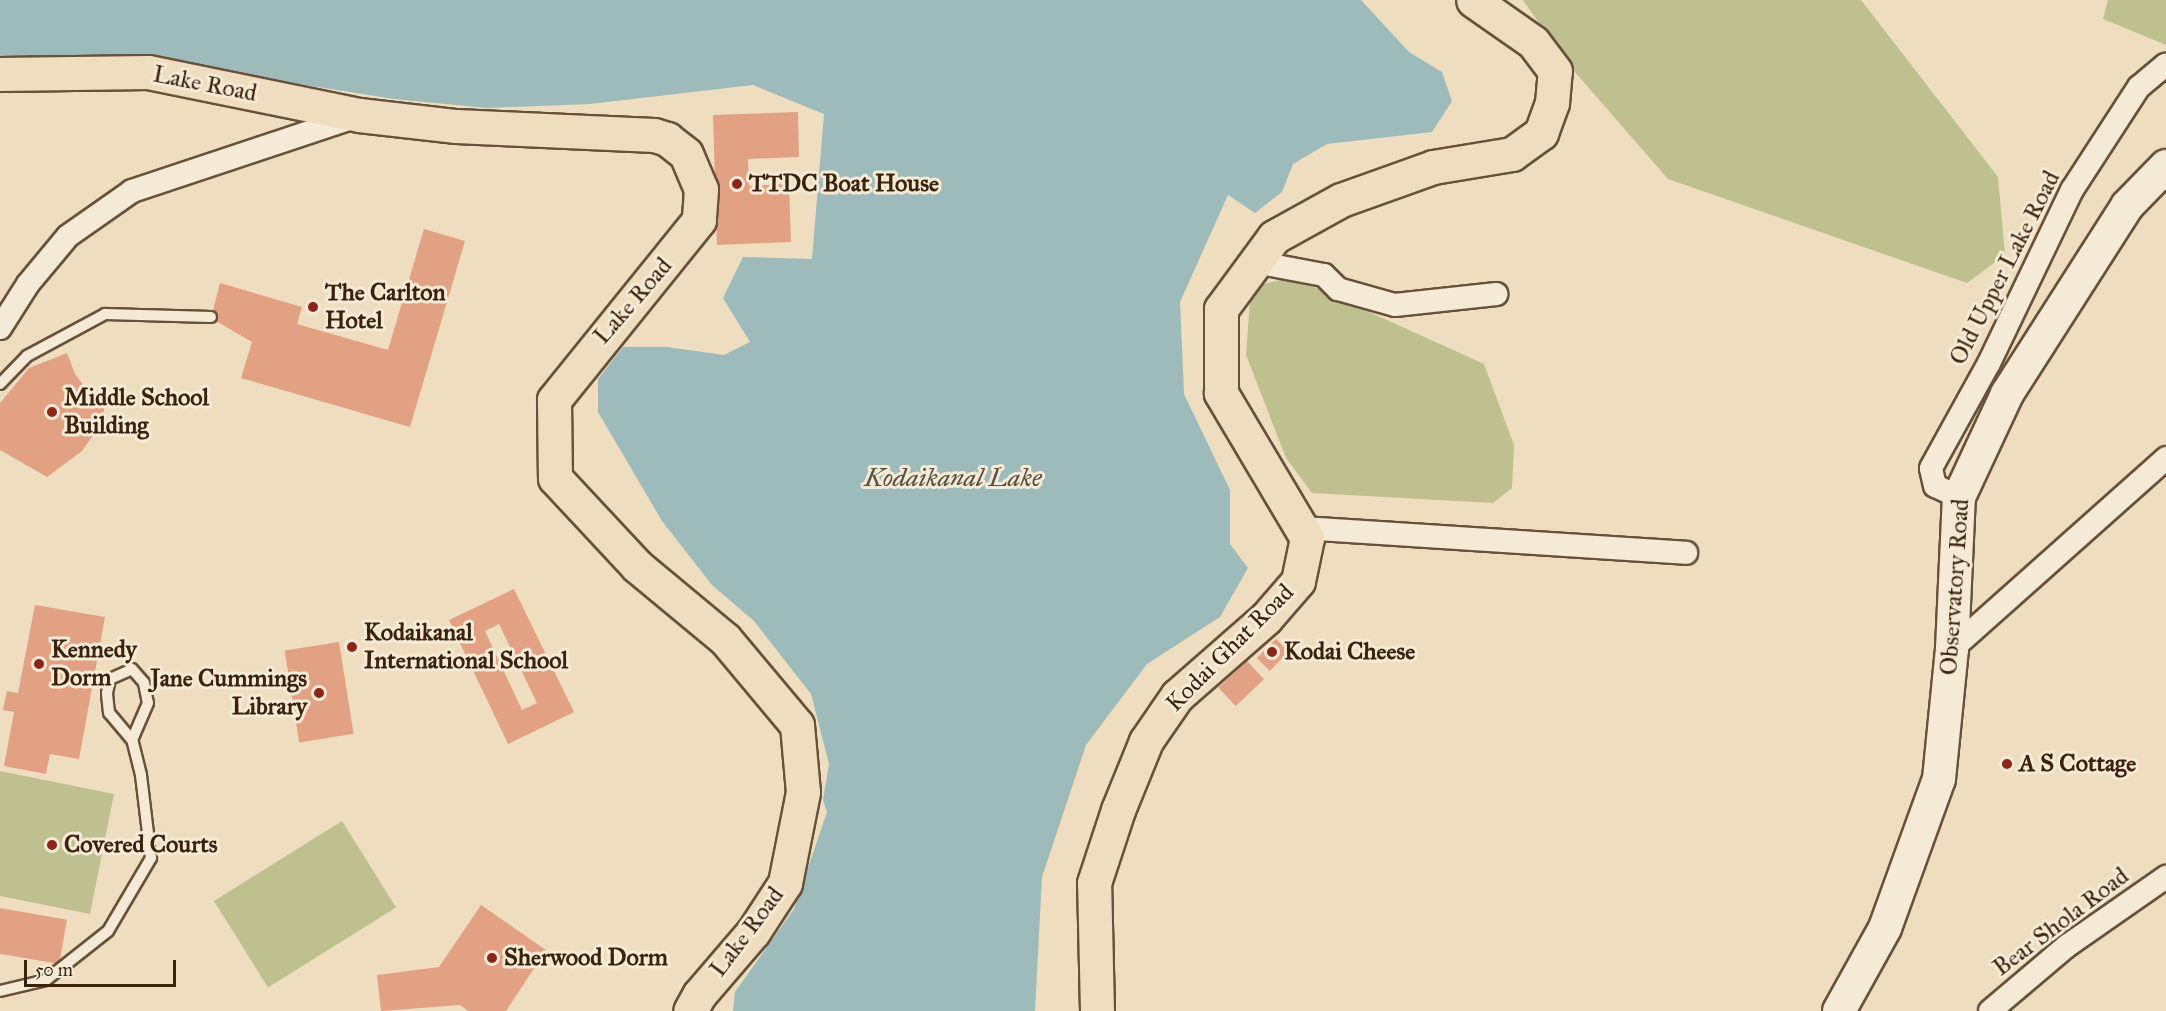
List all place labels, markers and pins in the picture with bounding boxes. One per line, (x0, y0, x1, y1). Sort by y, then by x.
place label: TTDC Boat House (749, 170, 939, 198)
marker: TTDC Boat House (730, 177, 744, 191)
place label: The Carlton Hotel (325, 279, 445, 335)
marker: The Carlton Hotel (306, 300, 320, 314)
place label: Middle School Building (64, 384, 209, 440)
marker: Middle School Building (45, 405, 59, 419)
place label: Kodaikanal International School (364, 619, 568, 675)
place label: Kennedy Dorm (51, 636, 137, 692)
place label: Kodai Cheese (1284, 638, 1415, 666)
marker: Kodaikanal International School (345, 640, 359, 654)
marker: Kodai Cheese (1265, 645, 1279, 659)
marker: Kennedy Dorm (32, 657, 46, 671)
place label: Jane Cummings Library (151, 665, 307, 721)
marker: Jane Cummings Library (312, 686, 326, 700)
place label: A S Cottage (2019, 750, 2136, 778)
marker: A S Cottage (2000, 757, 2014, 771)
place label: Covered Courts (64, 831, 217, 859)
marker: Covered Courts (45, 838, 59, 852)
place label: Sherwood Dorm (504, 944, 668, 972)
marker: Sherwood Dorm (485, 951, 499, 965)

